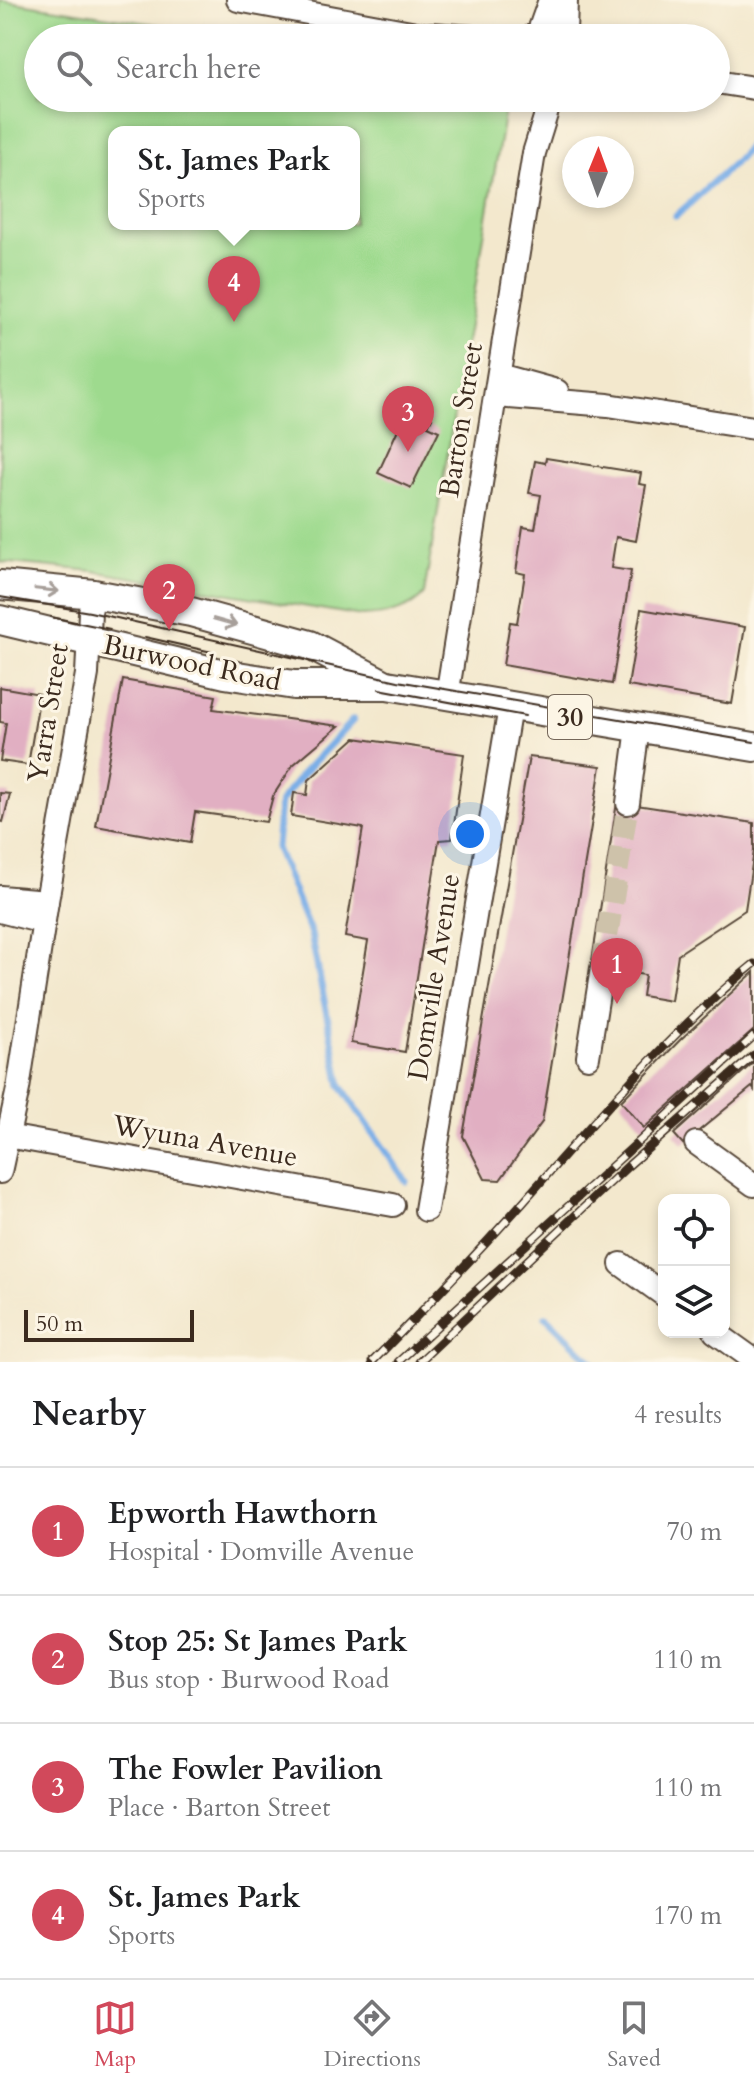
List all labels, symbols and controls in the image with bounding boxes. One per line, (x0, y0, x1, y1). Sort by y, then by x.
search box (24, 24, 730, 112)
icon: search (52, 46, 96, 90)
text: Search here (116, 48, 261, 89)
popup (108, 126, 360, 230)
north arrow (562, 136, 634, 208)
text: St. James Park (138, 140, 330, 181)
text: Sports (138, 181, 205, 216)
pin: 4 (208, 256, 260, 322)
street label: Barton Street (430, 340, 492, 500)
pin: 3 (382, 386, 434, 452)
pin: 2 (143, 564, 195, 630)
one-way arrow (33, 582, 60, 597)
one-way arrow (212, 615, 238, 630)
street label: Burwood Road (99, 626, 285, 700)
street label: Yarra Street (18, 641, 78, 785)
road number: 30 (548, 695, 592, 739)
your location (450, 814, 490, 854)
street label: Domville Avenue (399, 871, 469, 1083)
pin: 1 (591, 938, 643, 1004)
street label: Wyuna Avenue (108, 1106, 301, 1176)
map controls (658, 1194, 730, 1338)
button: locate (658, 1194, 730, 1266)
button: layers (658, 1266, 730, 1338)
scale bar (24, 1306, 194, 1342)
text: 50 m (36, 1309, 83, 1339)
text: Nearby (32, 1391, 147, 1437)
text: 4 results (634, 1397, 722, 1432)
text: Epworth Hawthorn (108, 1493, 377, 1534)
text: 1 (51, 1514, 65, 1549)
text: 70 m (666, 1514, 722, 1549)
text: Hospital · Domville Avenue (108, 1534, 414, 1569)
text: Stop 25: St James Park (108, 1621, 407, 1662)
text: 2 (51, 1642, 65, 1677)
text: 110 m (653, 1642, 722, 1677)
text: Bus stop · Burwood Road (108, 1662, 389, 1697)
text: The Fowler Pavilion (108, 1749, 383, 1790)
text: 3 (51, 1770, 65, 1805)
text: 110 m (653, 1770, 722, 1805)
text: Place · Barton Street (108, 1790, 330, 1825)
text: St. James Park (108, 1877, 300, 1918)
text: 4 (51, 1898, 65, 1933)
text: 170 m (653, 1898, 722, 1933)
text: Sports (108, 1918, 175, 1953)
tab: Map (93, 1996, 137, 2074)
tab: Directions (324, 1996, 421, 2074)
tab: Saved (607, 1996, 661, 2074)

